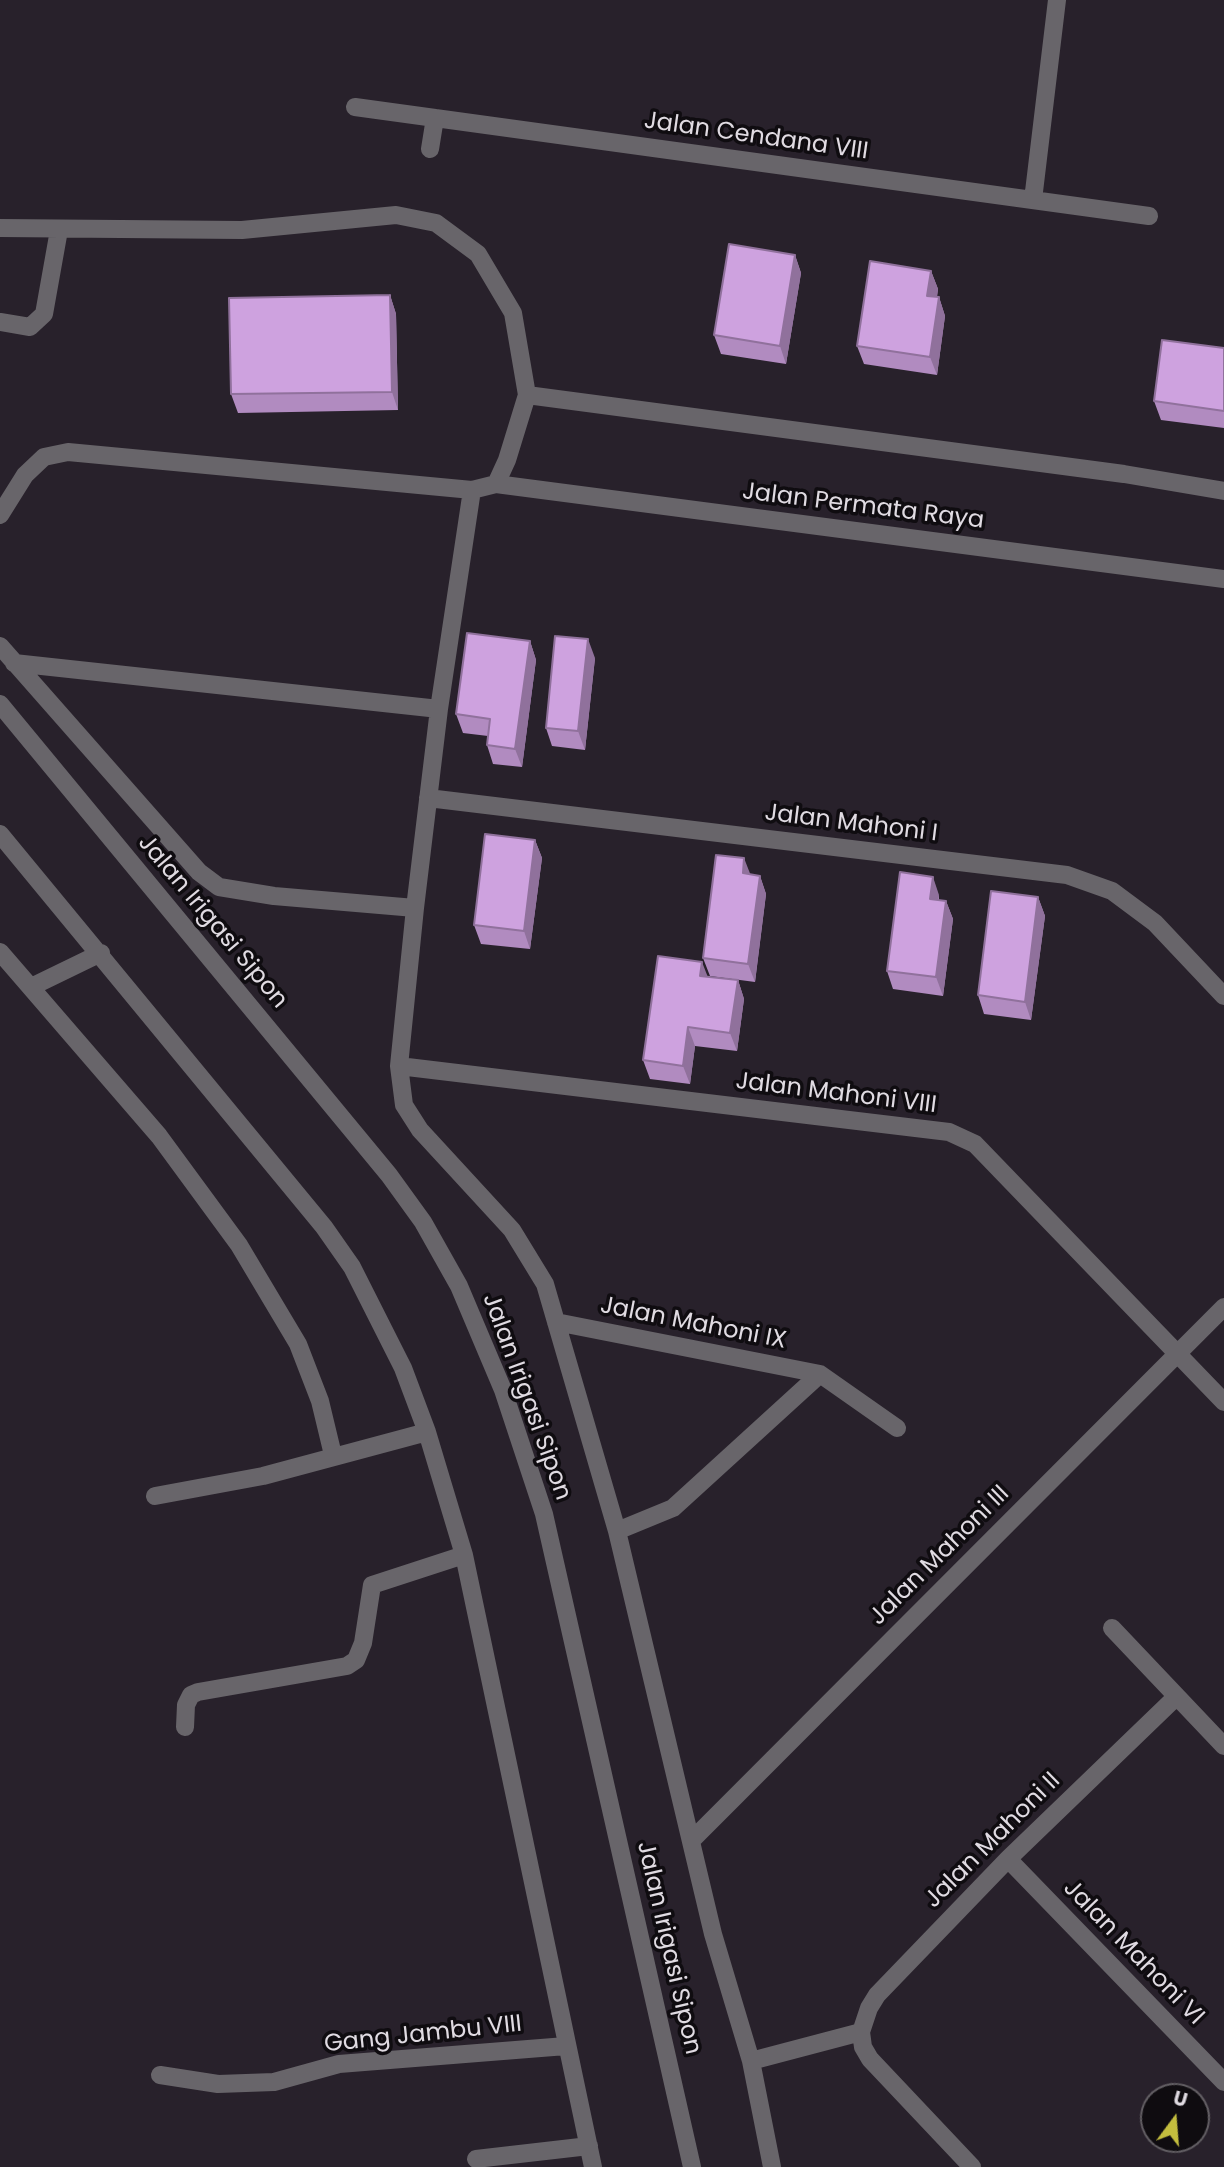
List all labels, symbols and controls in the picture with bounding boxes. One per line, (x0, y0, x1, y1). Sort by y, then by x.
street label: Jalan Cendana VIII (642, 107, 870, 167)
street label: Jalan Permata Raya (740, 478, 986, 536)
street label: Jalan Mahoni I (763, 799, 939, 849)
street label: Jalan Irigasi Sipon (131, 829, 293, 1015)
street label: Jalan Mahoni VIII (734, 1067, 938, 1121)
street label: Jalan Irigasi Sipon (475, 1290, 577, 1504)
street label: Jalan Mahoni IX (598, 1292, 788, 1356)
street label: Jalan Mahoni III (864, 1480, 1016, 1632)
street label: Jalan Mahoni II (919, 1767, 1067, 1915)
street label: Jalan Irigasi Sipon (629, 1839, 707, 2057)
street label: Jalan Mahoni VI (1057, 1875, 1209, 2031)
street label: Gang Jambu VIII (323, 2010, 523, 2060)
north arrow (1140, 2083, 1210, 2153)
text: U (1170, 2084, 1191, 2114)

